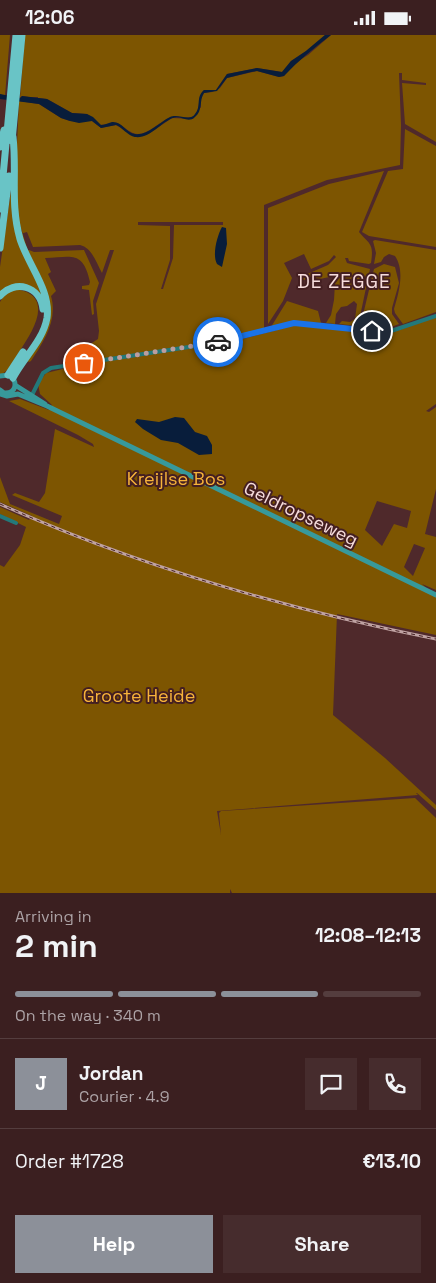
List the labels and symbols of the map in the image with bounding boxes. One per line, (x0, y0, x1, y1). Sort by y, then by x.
district label: DE ZEGGE (297, 269, 391, 294)
pin (351, 310, 393, 352)
courier (193, 317, 243, 367)
pin (63, 342, 105, 384)
park label: Kreijlse Bos (127, 467, 225, 490)
street label: Geldropseweg (240, 476, 362, 551)
park label: Groote Heide (83, 684, 195, 707)

